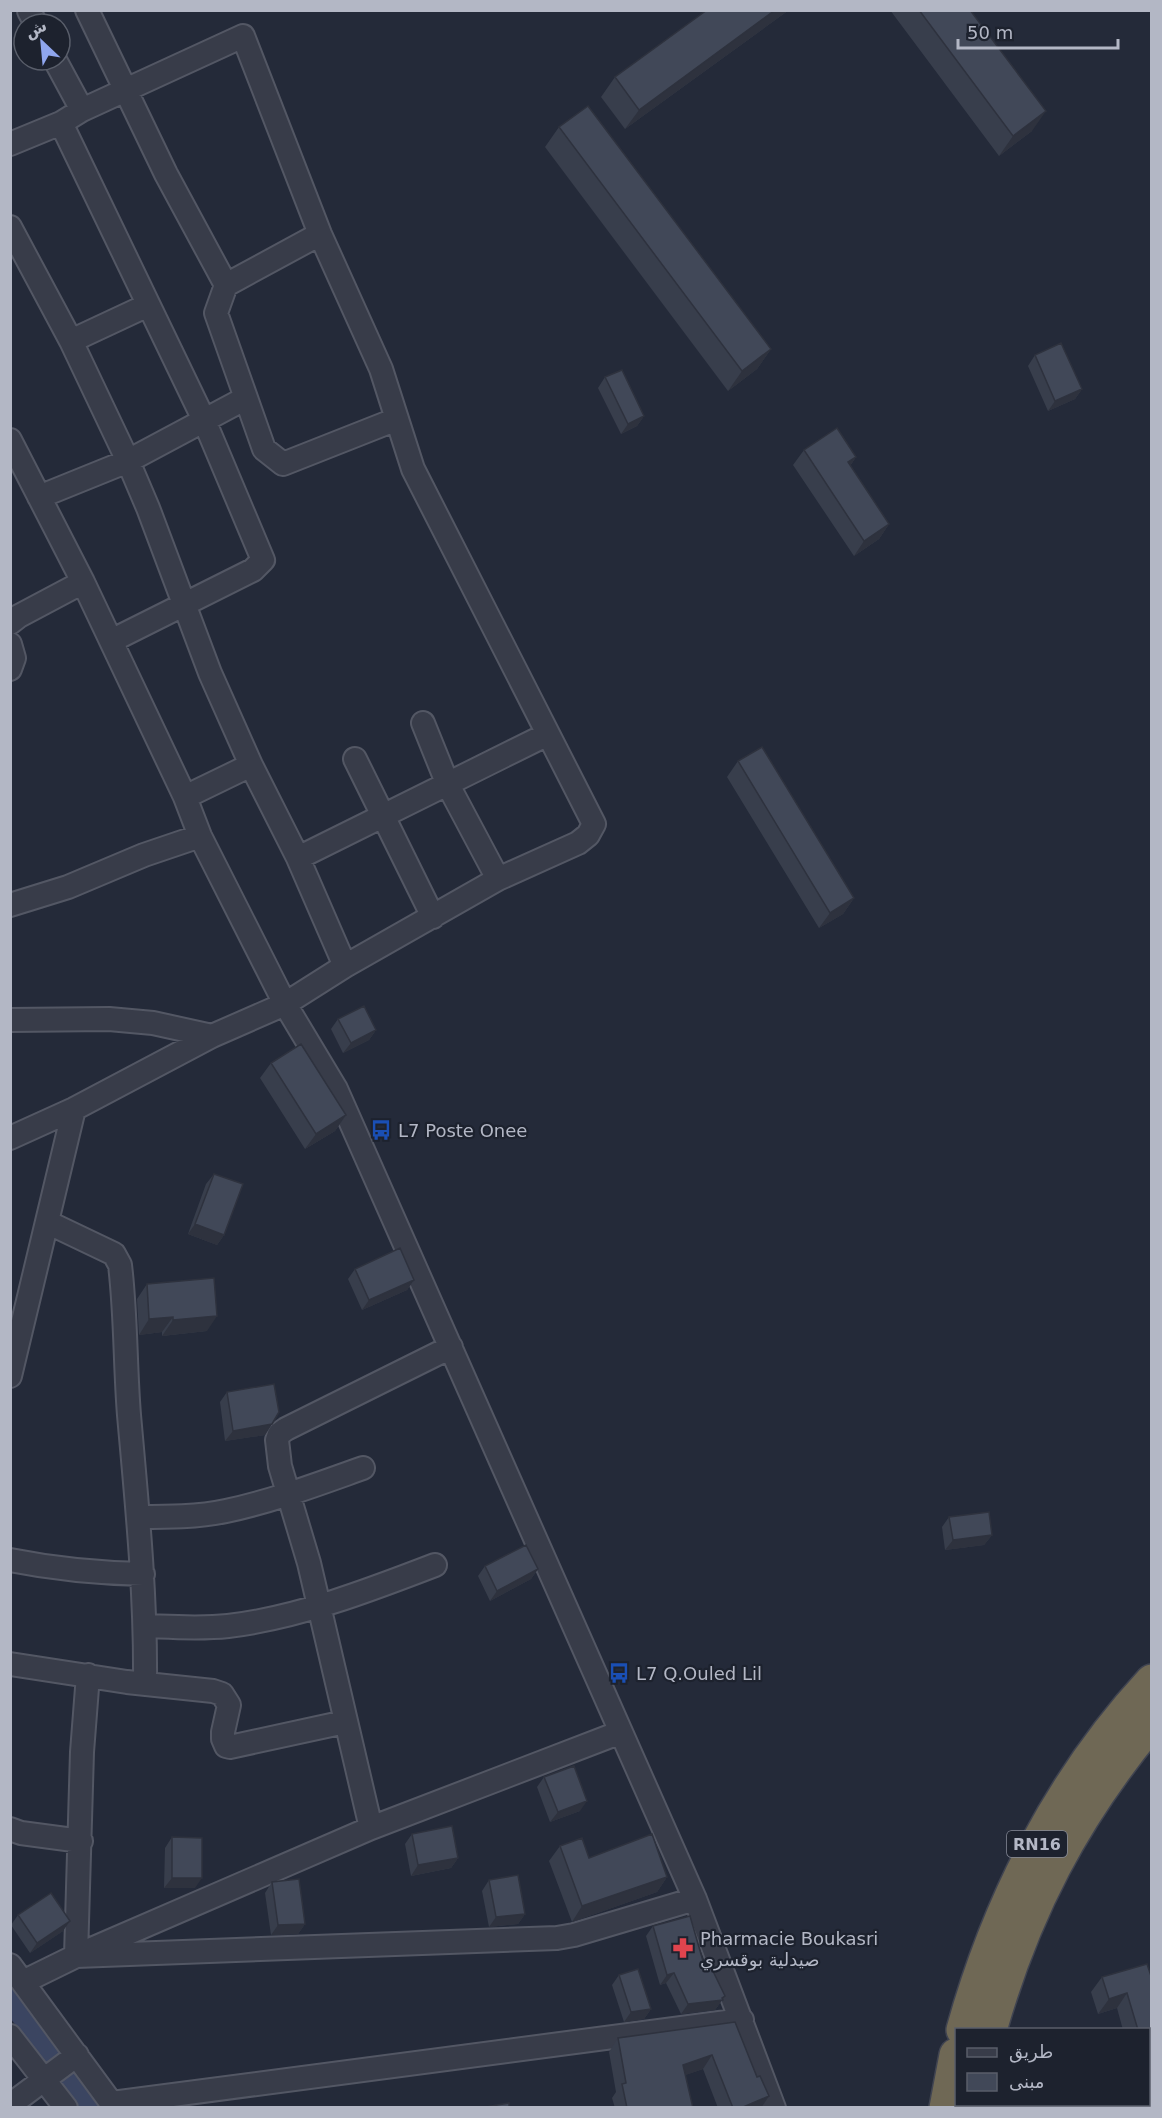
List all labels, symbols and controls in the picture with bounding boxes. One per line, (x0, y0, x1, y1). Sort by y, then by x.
north arrow (12, 12, 72, 72)
scale bar (958, 12, 1118, 50)
text: ش (22, 16, 50, 42)
text: 50 m (967, 22, 1013, 43)
bus stop icon: L7 Poste Onee (369, 1118, 393, 1142)
place label: L7 Poste Onee (398, 1120, 527, 1141)
bus stop icon: L7 Q.Ouled Lil (607, 1661, 631, 1685)
place label: L7 Q.Ouled Lil (636, 1663, 762, 1684)
road number: RN16 (1007, 1831, 1067, 1857)
place label: Pharmacie Boukasri صيدلية بوقسري (700, 1928, 878, 1971)
pharmacy icon: Pharmacie Boukasri صيدلية بوقسري (671, 1936, 695, 1960)
legend (955, 2028, 1150, 2106)
text: طريق (1009, 2041, 1053, 2063)
text: مبنى (1009, 2071, 1045, 2092)

